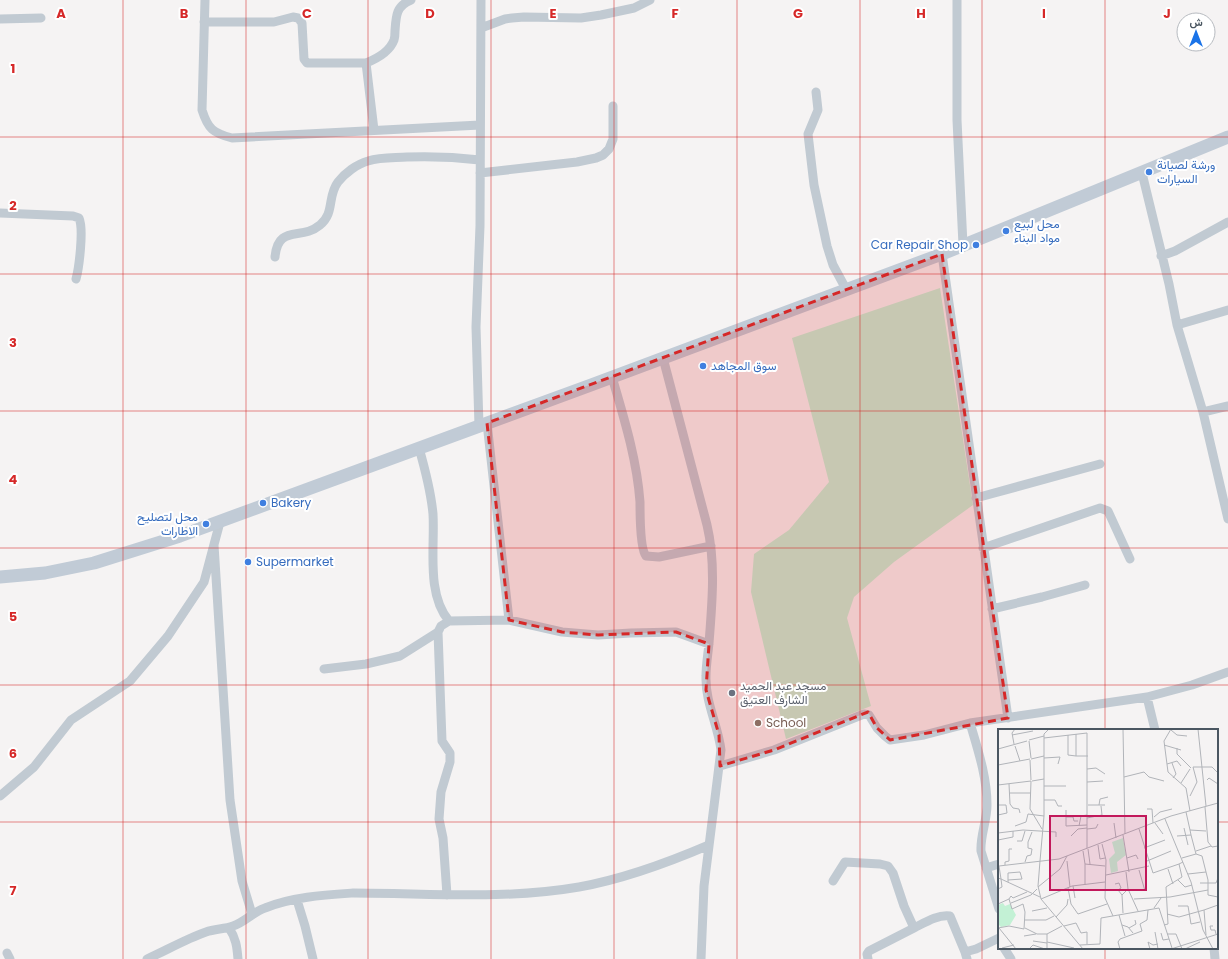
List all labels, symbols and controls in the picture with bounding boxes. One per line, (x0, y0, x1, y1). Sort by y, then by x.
text: A (56, 4, 66, 23)
text: B (180, 4, 189, 23)
text: C (302, 4, 312, 23)
text: D (425, 4, 435, 23)
text: E (549, 4, 557, 23)
text: F (671, 4, 679, 23)
text: G (793, 4, 803, 23)
text: H (916, 4, 926, 23)
text: I (1042, 4, 1046, 23)
text: J (1163, 4, 1171, 23)
north arrow (1176, 12, 1216, 52)
text: ش (1189, 14, 1203, 30)
text: 1 (11, 59, 15, 78)
place label: ورشة لصيانة السيارات (1157, 156, 1215, 187)
marker: ورشة لصيانة السيارات (1144, 167, 1154, 177)
text: 2 (9, 196, 17, 215)
place label: محل لبيع مواد البناء (1014, 215, 1060, 246)
marker: محل لبيع مواد البناء (1001, 226, 1011, 236)
place label: Car Repair Shop (871, 236, 968, 253)
marker: Car Repair Shop (971, 240, 981, 250)
text: 3 (9, 333, 17, 352)
place label: سوق المجاهد (711, 357, 776, 374)
marker: سوق المجاهد (698, 361, 708, 371)
text: 4 (9, 470, 18, 489)
place label: Bakery (271, 494, 312, 511)
marker: Bakery (258, 498, 268, 508)
place label: محل لتصليح الاطارات (137, 508, 198, 539)
marker: محل لتصليح الاطارات (201, 519, 211, 529)
place label: Supermarket (256, 553, 334, 570)
marker: Supermarket (243, 557, 253, 567)
text: 5 (9, 607, 17, 626)
place label: مسجد عبد الحميد الشارف العتيق (740, 677, 826, 708)
marker: مسجد عبد الحميد الشارف العتيق (727, 688, 737, 698)
place label: School (766, 714, 806, 731)
marker: School (753, 718, 763, 728)
inset map (998, 729, 1218, 949)
text: 6 (9, 744, 17, 763)
text: 7 (10, 881, 17, 900)

